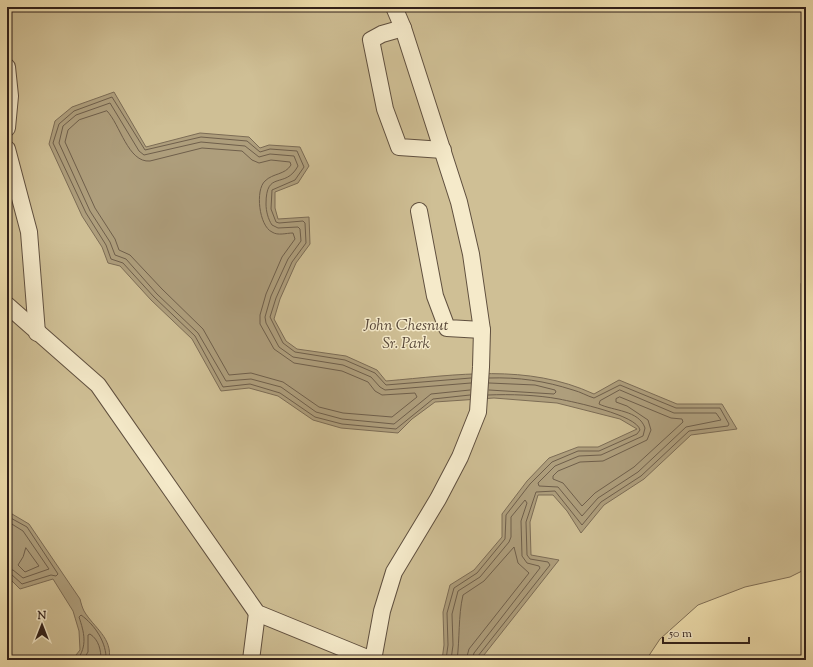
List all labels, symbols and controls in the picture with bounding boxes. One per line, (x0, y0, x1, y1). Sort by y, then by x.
park label: John Chesnut Sr. Park (363, 315, 449, 356)
north arrow (22, 605, 62, 645)
text: N (37, 608, 47, 624)
scale bar (663, 619, 749, 645)
text: 50 m (668, 625, 692, 643)

